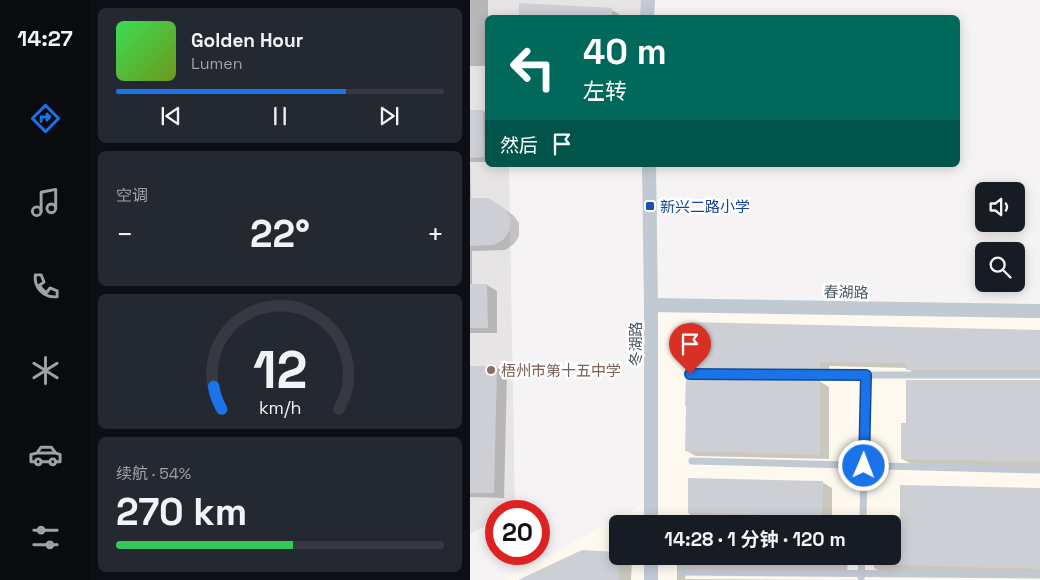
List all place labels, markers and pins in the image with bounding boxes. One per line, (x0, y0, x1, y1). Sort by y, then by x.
place label: 新兴二路小学 (660, 197, 750, 216)
marker: 新兴二路小学 (644, 200, 656, 212)
pin (669, 323, 711, 374)
place label: 梧州市第十五中学 (501, 361, 621, 380)
marker: 梧州市第十五中学 (485, 364, 497, 376)

